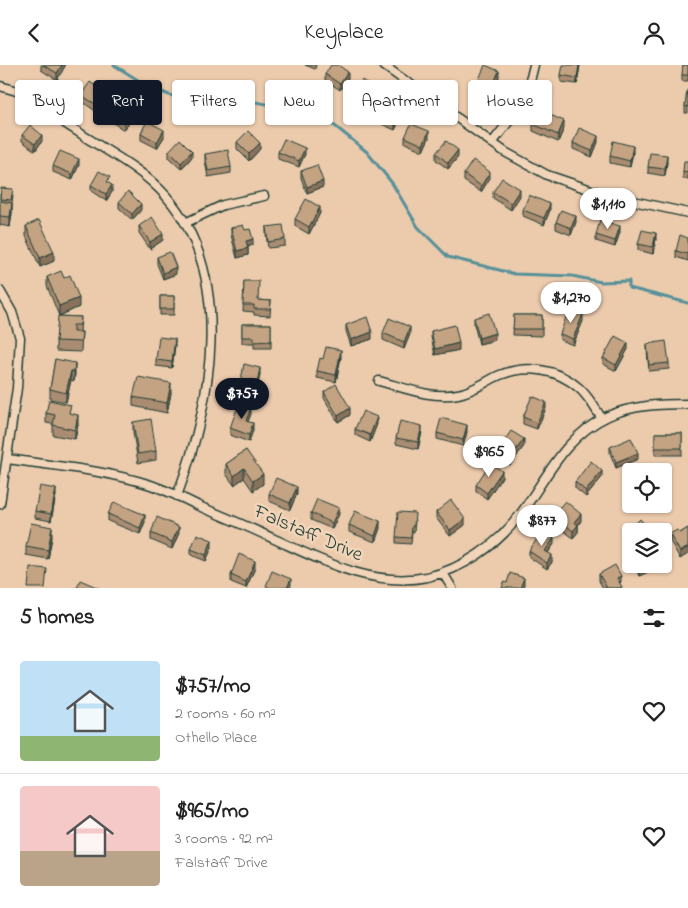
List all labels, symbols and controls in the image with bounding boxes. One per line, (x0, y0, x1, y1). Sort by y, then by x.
text: Keyplace (304, 17, 384, 49)
icon: back (20, 19, 48, 47)
icon: person (640, 19, 668, 47)
chip: Buy (15, 80, 83, 125)
chip: Rent (93, 80, 162, 125)
chip: Filters (172, 80, 255, 125)
chip: New (265, 80, 333, 125)
chip: Apartment (343, 80, 458, 125)
chip: House (468, 80, 552, 125)
pin: $1,110 (567, 187, 649, 230)
text: $1,110 (591, 192, 625, 216)
pin: $1,270 (530, 281, 612, 324)
text: $1,270 (552, 286, 590, 310)
pin: $757 (212, 377, 272, 420)
text: $757 (226, 382, 258, 406)
pin: $965 (459, 435, 519, 478)
text: $965 (474, 440, 504, 464)
map controls (622, 463, 672, 573)
button: locate (622, 463, 672, 513)
street label: Falstaff Drive (248, 498, 367, 570)
pin: $877 (512, 505, 572, 547)
text: $877 (528, 509, 556, 533)
button: layers (622, 523, 672, 573)
text: 5 homes (20, 603, 95, 633)
icon: filters (640, 604, 668, 632)
text: $757/mo (175, 672, 251, 702)
icon: home (60, 681, 120, 741)
icon: heart (640, 697, 668, 725)
text: 2 rooms · 60 m² (175, 702, 276, 726)
text: Othello Place (175, 726, 257, 750)
text: $965/mo (175, 797, 249, 827)
icon: home (60, 806, 120, 866)
icon: heart (640, 822, 668, 850)
text: 3 rooms · 92 m² (175, 827, 273, 851)
text: Falstaff Drive (175, 851, 268, 875)

